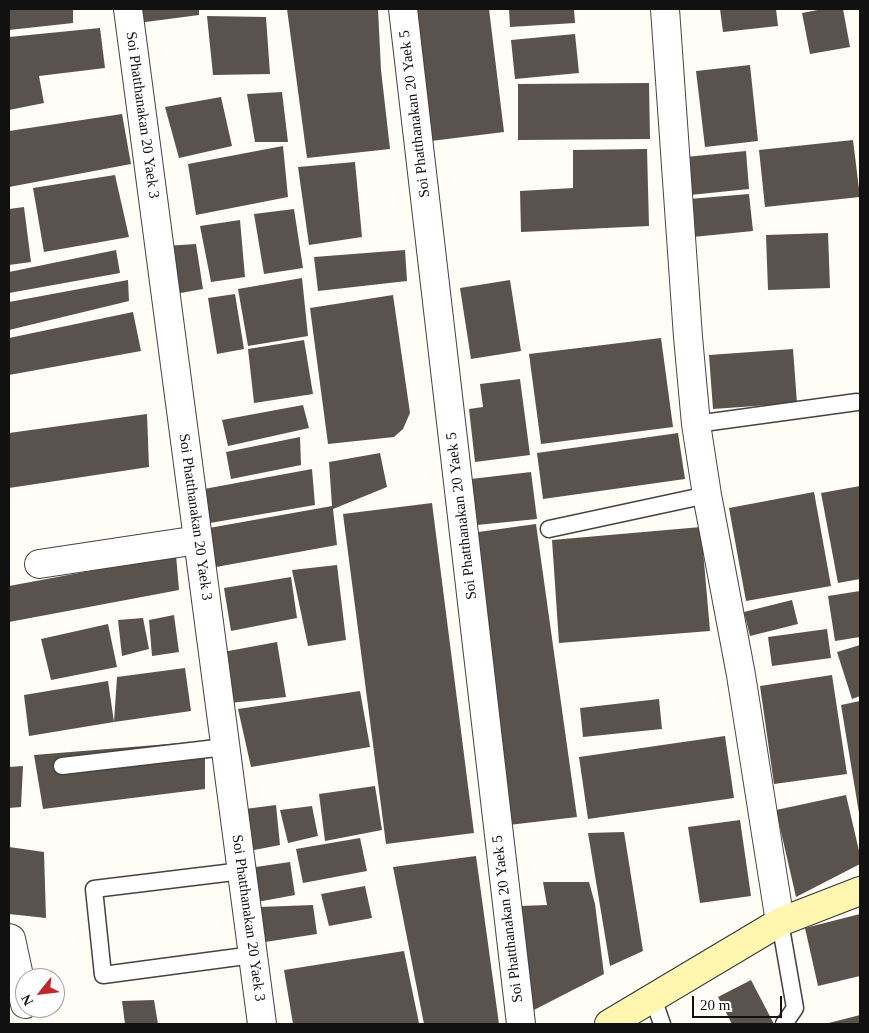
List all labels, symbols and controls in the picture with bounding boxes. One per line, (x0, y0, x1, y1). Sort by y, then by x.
street label: Soi Phatthanakan 20 Yaek 5 (395, 23, 435, 205)
street label: Soi Phatthanakan 20 Yaek 3 (121, 24, 163, 206)
street label: Soi Phatthanakan 20 Yaek 5 (442, 425, 482, 607)
street label: Soi Phatthanakan 20 Yaek 3 (174, 426, 216, 608)
street label: Soi Phatthanakan 20 Yaek 3 (227, 827, 269, 1009)
street label: Soi Phatthanakan 20 Yaek 5 (488, 828, 528, 1010)
north arrow (15, 968, 65, 1018)
scale bar (694, 986, 784, 1018)
text: N (18, 992, 36, 1008)
text: 20 m (700, 997, 730, 1013)

